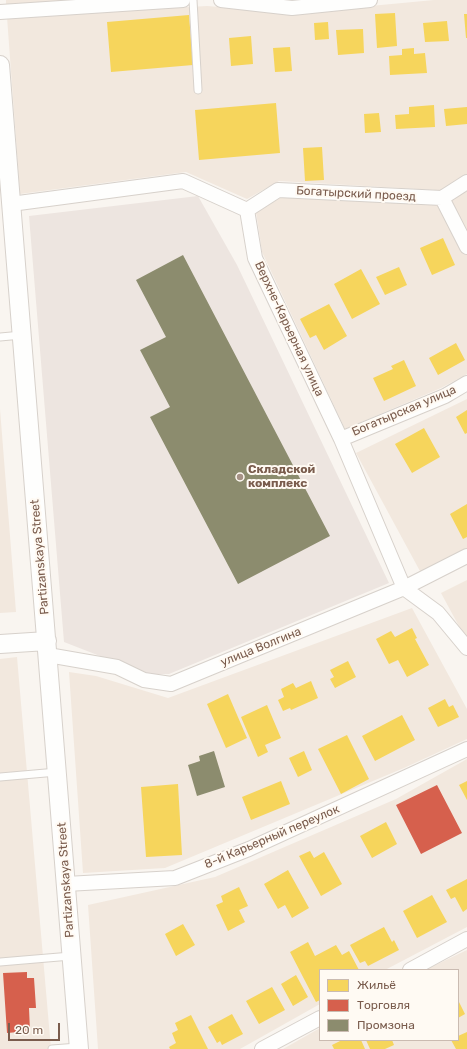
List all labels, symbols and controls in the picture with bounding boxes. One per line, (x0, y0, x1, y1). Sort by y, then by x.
street label: Богатырский проезд (296, 184, 416, 204)
street label: Верхне-Карьерная улица (251, 259, 327, 399)
street label: Богатырская улица (350, 383, 458, 439)
place label: Складской комплекс (248, 463, 315, 491)
marker: Складской комплекс (235, 472, 245, 482)
street label: Partizanskaya Street (28, 499, 52, 615)
street label: улица Волгина (219, 624, 303, 670)
street label: 8-й Карьерный переулок (202, 802, 342, 872)
street label: Partizanskaya Street (55, 822, 77, 938)
legend (319, 969, 459, 1041)
text: Жильё (357, 978, 396, 992)
text: Торговля (357, 998, 410, 1012)
scale bar (10, 1015, 62, 1041)
text: Промзона (357, 1018, 415, 1032)
text: 20 m (15, 1023, 43, 1037)

